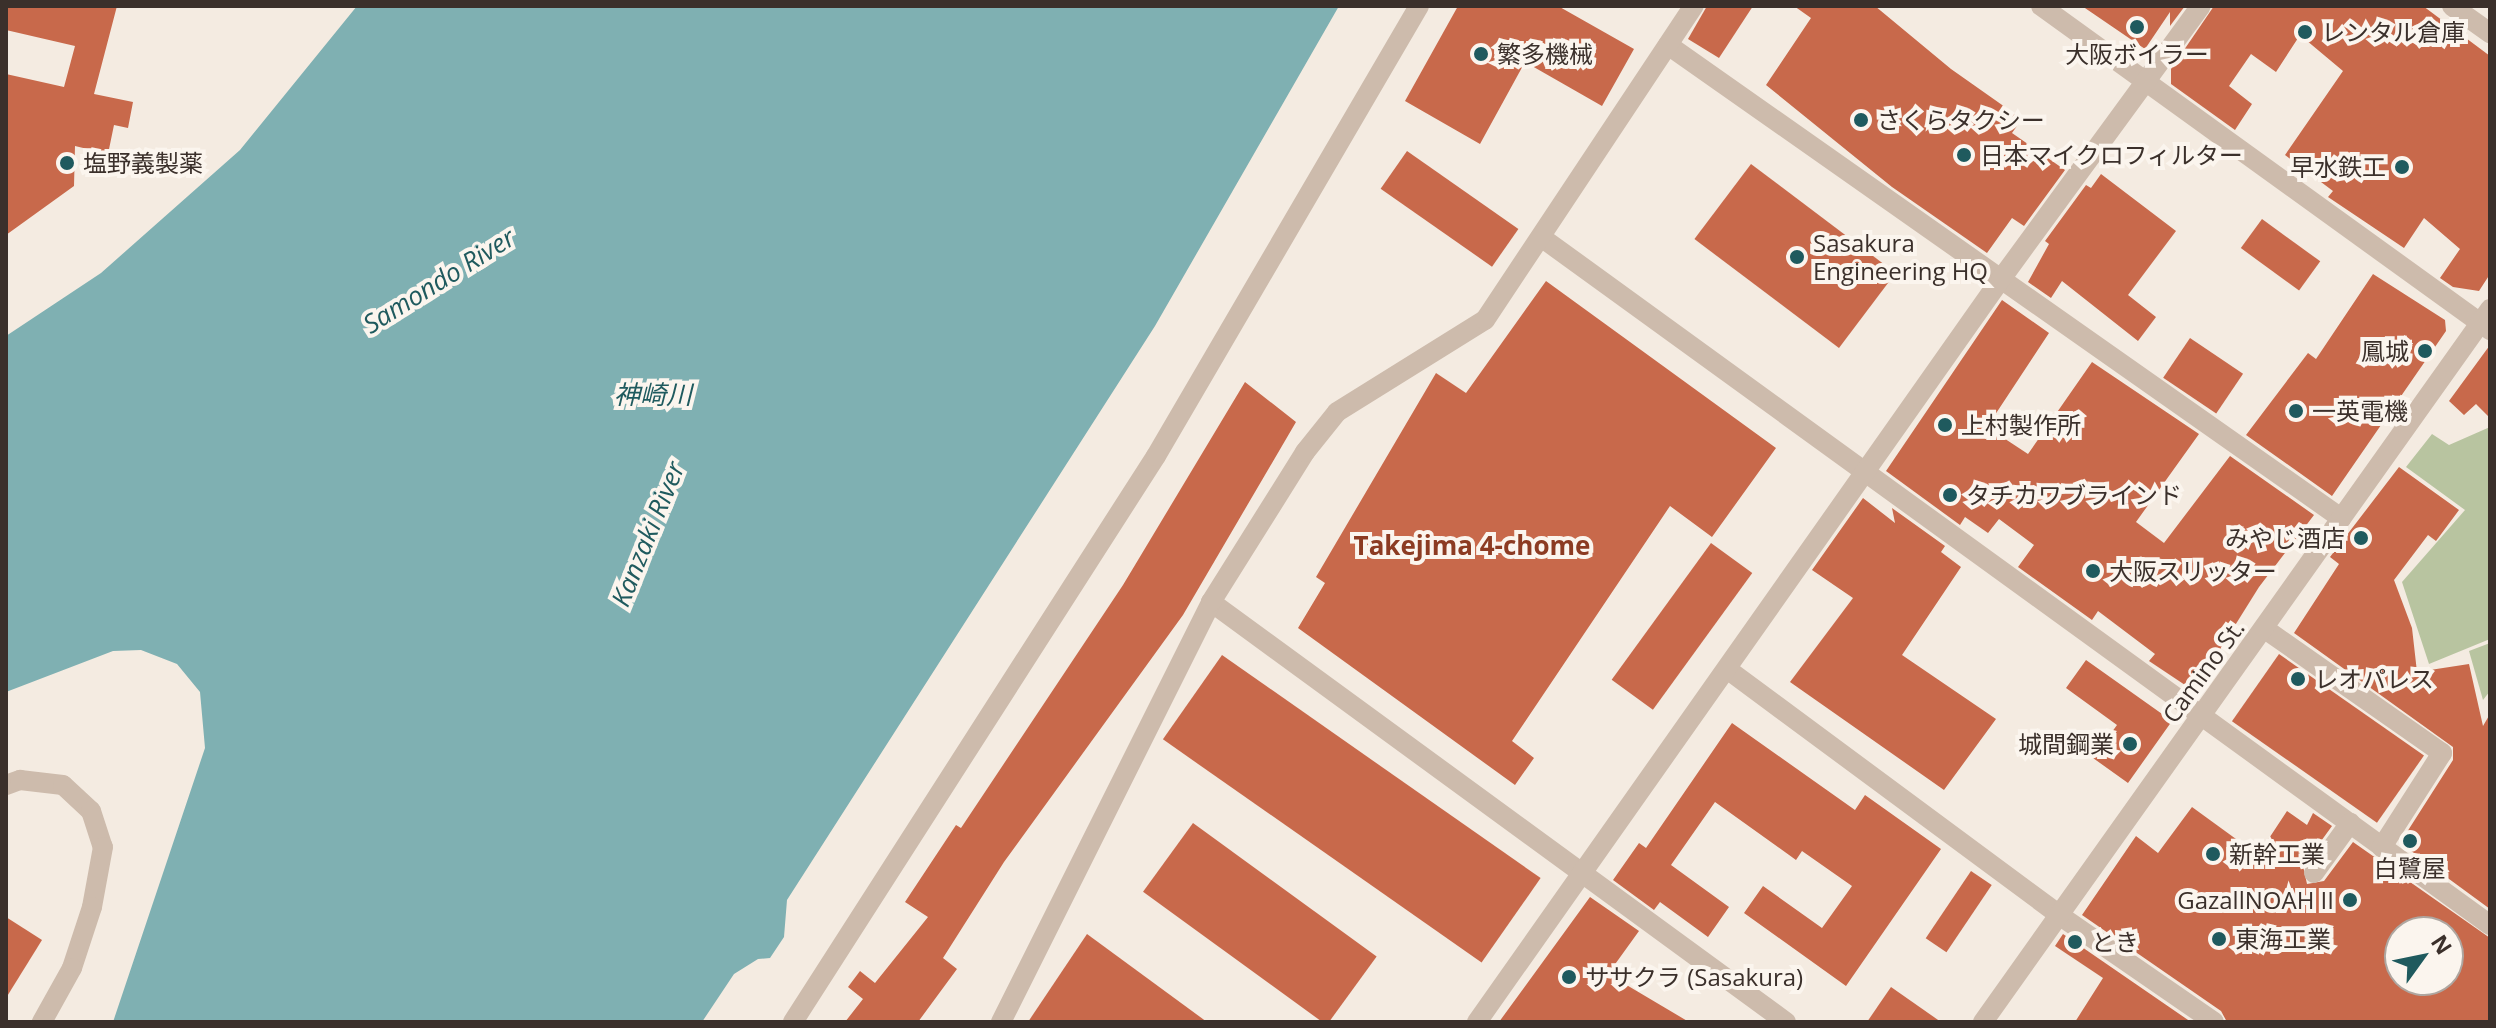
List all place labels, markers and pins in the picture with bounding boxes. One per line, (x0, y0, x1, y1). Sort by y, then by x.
marker: 大阪ボイラー (2128, 18, 2146, 36)
place label: レンタル倉庫 (2321, 18, 2465, 46)
marker: レンタル倉庫 (2296, 23, 2314, 41)
place label: 繁多機械 (1497, 40, 1593, 68)
place label: 大阪ボイラー (2065, 40, 2209, 68)
marker: 繁多機械 (1472, 45, 1490, 63)
place label: さくらタクシー (1877, 106, 2045, 134)
marker: さくらタクシー (1852, 111, 1870, 129)
place label: 日本マイクロフィルター (1980, 141, 2244, 169)
marker: 日本マイクロフィルター (1955, 146, 1973, 164)
place label: 塩野義製薬 (83, 149, 203, 177)
place label: 早水鉄工 (2290, 153, 2386, 181)
marker: 塩野義製薬 (58, 154, 76, 172)
marker: 早水鉄工 (2393, 158, 2411, 176)
place label: Sasakura Engineering HQ (1813, 229, 1988, 285)
marker: Sasakura Engineering HQ (1788, 248, 1806, 266)
place label: 鳳城 (2361, 337, 2409, 365)
marker: 鳳城 (2416, 342, 2434, 360)
place label: 一英電機 (2312, 397, 2408, 425)
marker: 一英電機 (2287, 402, 2305, 420)
place label: 上村製作所 (1961, 411, 2081, 439)
marker: 上村製作所 (1936, 416, 1954, 434)
place label: タチカワブラインド (1966, 481, 2182, 509)
marker: タチカワブラインド (1941, 486, 1959, 504)
place label: みやじ酒店 (2225, 524, 2345, 552)
marker: みやじ酒店 (2352, 529, 2370, 547)
place label: 大阪スリッター (2109, 557, 2277, 585)
marker: 大阪スリッター (2084, 562, 2102, 580)
place label: レオパレス (2314, 665, 2434, 693)
marker: レオパレス (2289, 670, 2307, 688)
place label: 城間鋼業 (2018, 730, 2114, 758)
marker: 城間鋼業 (2121, 735, 2139, 753)
marker: 白鷺屋 (2401, 832, 2419, 850)
place label: 新幹工業 (2229, 840, 2325, 868)
marker: 新幹工業 (2204, 845, 2222, 863)
place label: 白鷺屋 (2374, 854, 2446, 882)
place label: GazallNOAH II (2177, 886, 2334, 914)
marker: GazallNOAH II (2341, 891, 2359, 909)
place label: 東海工業 (2235, 925, 2331, 953)
place label: とき (2091, 928, 2139, 956)
marker: 東海工業 (2210, 930, 2228, 948)
marker: とき (2066, 933, 2084, 951)
place label: ササクラ (Sasakura) (1585, 963, 1803, 991)
marker: ササクラ (Sasakura) (1560, 968, 1578, 986)

